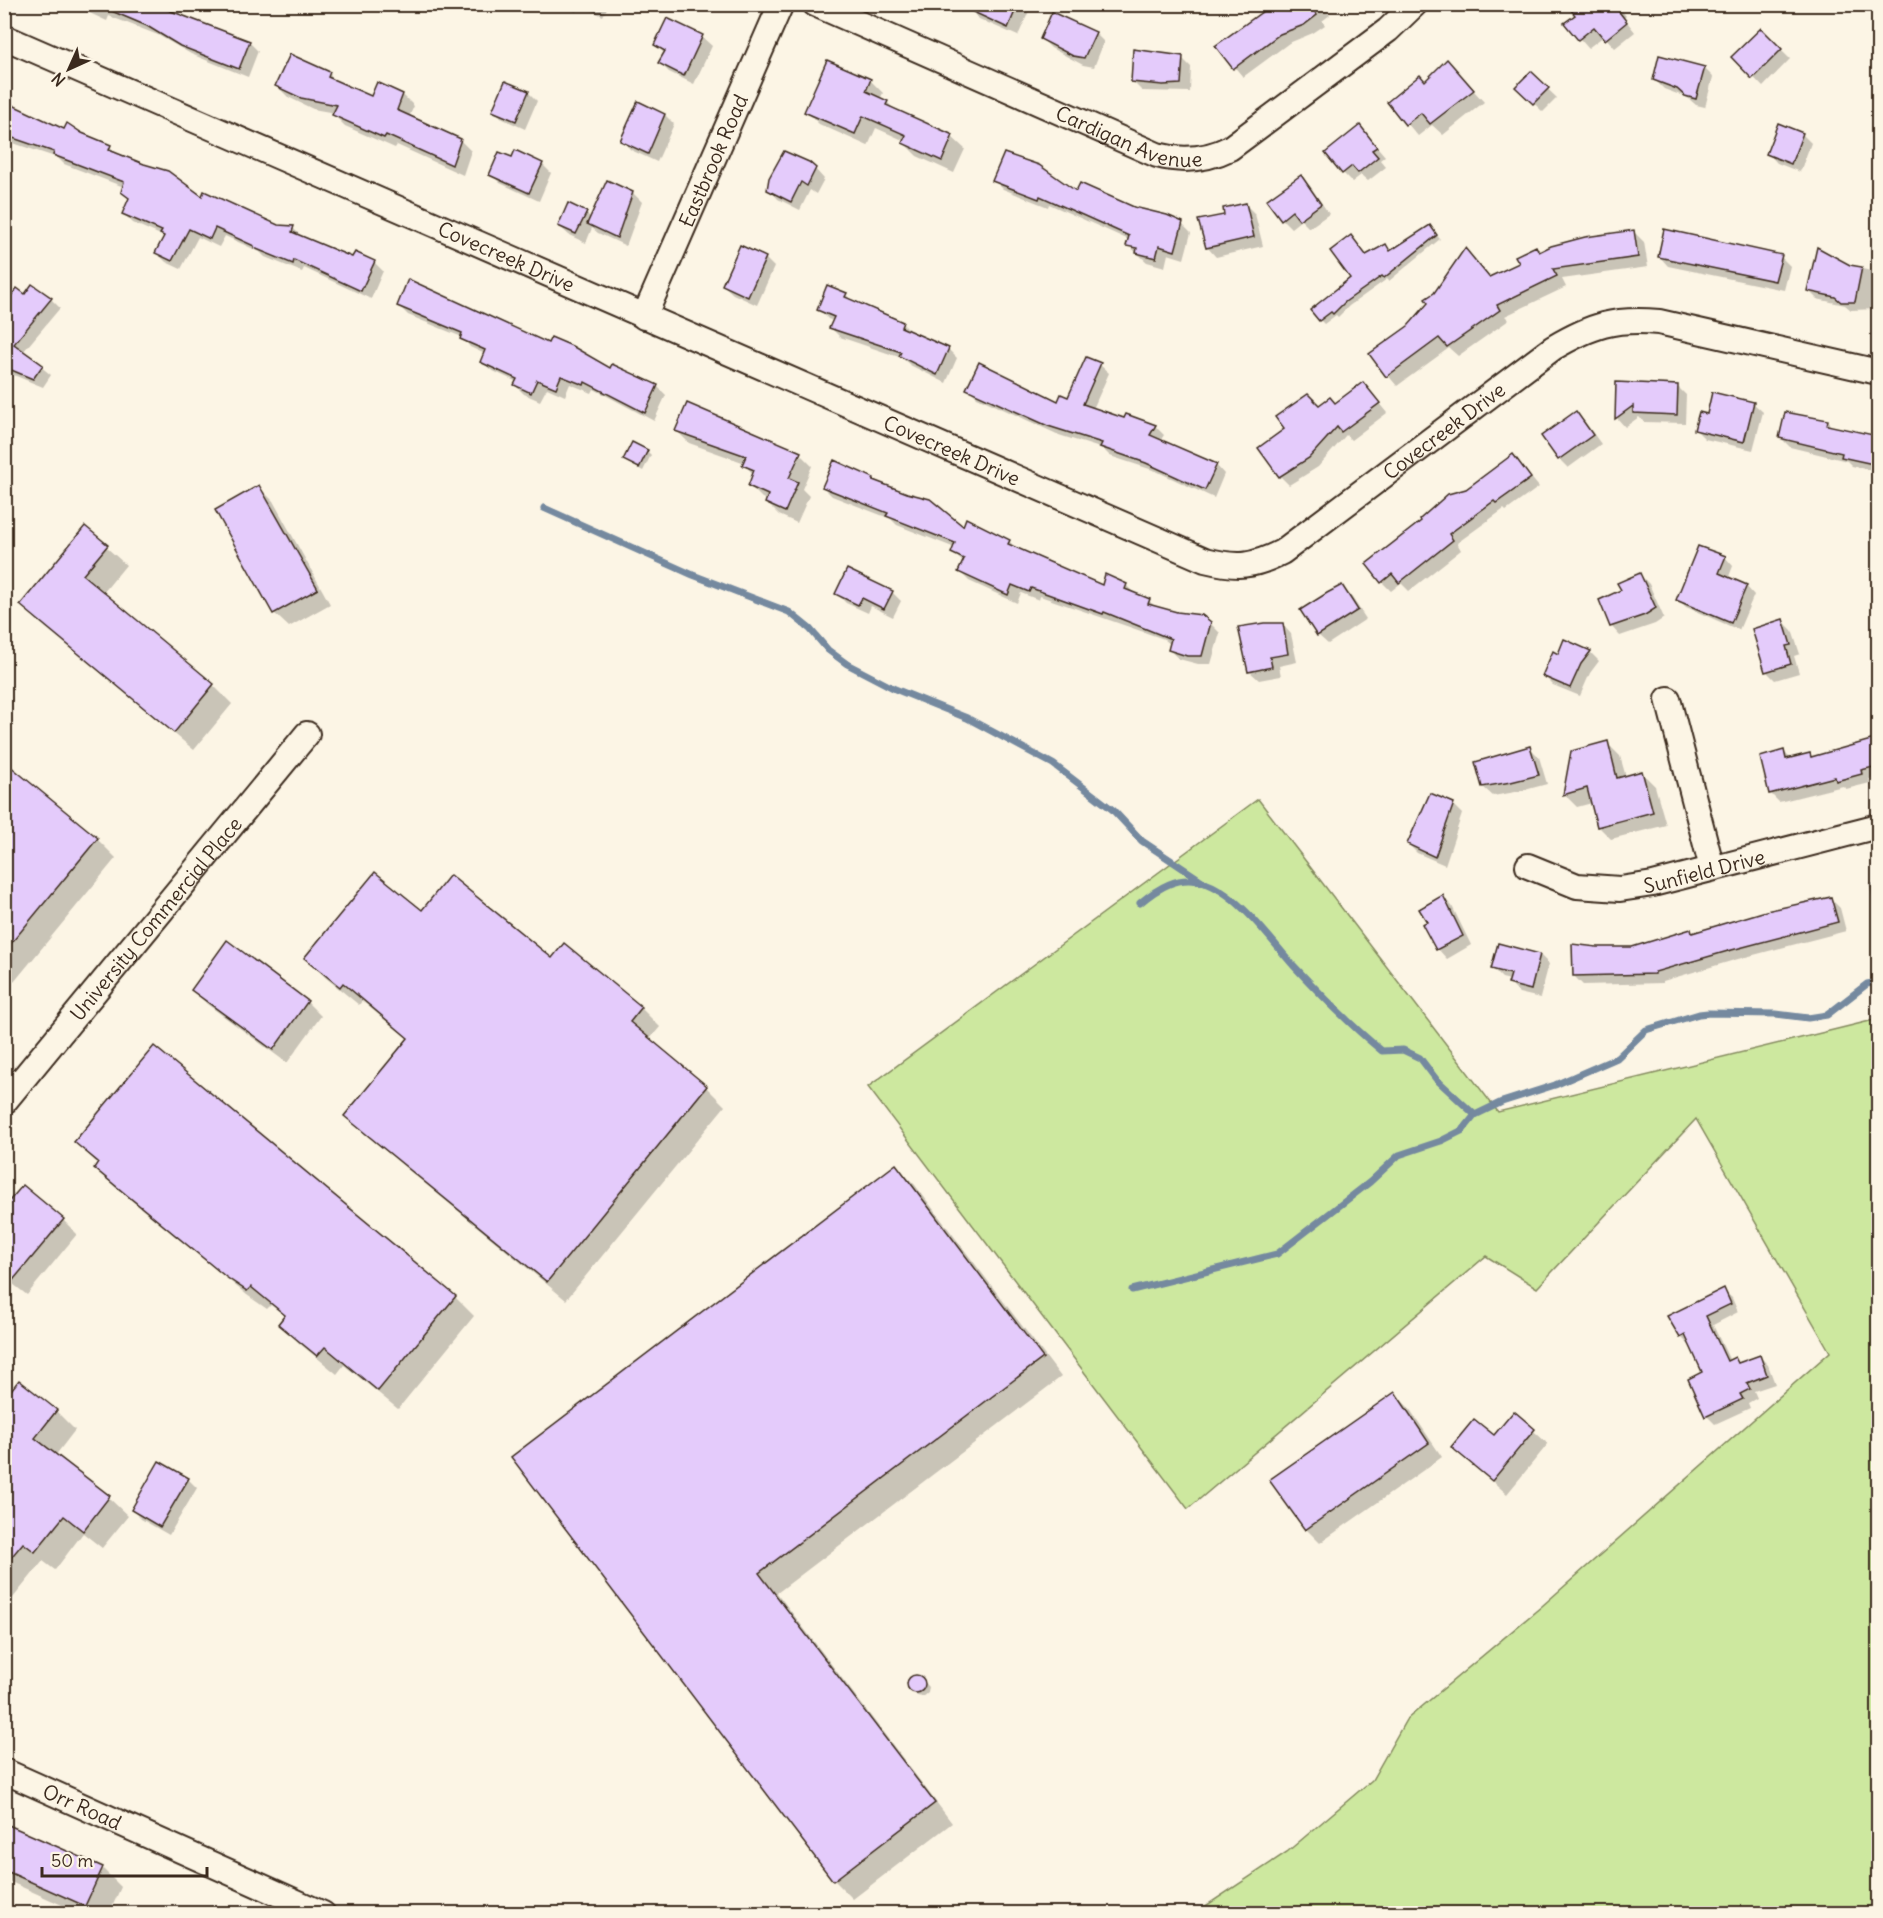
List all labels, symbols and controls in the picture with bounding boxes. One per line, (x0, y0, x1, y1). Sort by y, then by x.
north arrow (39, 39, 99, 99)
text: N (47, 69, 69, 91)
street label: Eastbrook Road (673, 90, 753, 230)
street label: Cardigan Avenue (1052, 99, 1204, 172)
street label: Covecreek Drive (434, 215, 578, 296)
street label: Covecreek Drive (1378, 376, 1510, 484)
street label: Covecreek Drive (880, 409, 1024, 490)
street label: University Commercial Place (64, 811, 246, 1025)
street label: Sunfield Drive (1642, 843, 1767, 898)
street label: Orr Road (39, 1778, 126, 1835)
scale bar (42, 1840, 207, 1878)
text: 50 m (51, 1849, 93, 1872)

